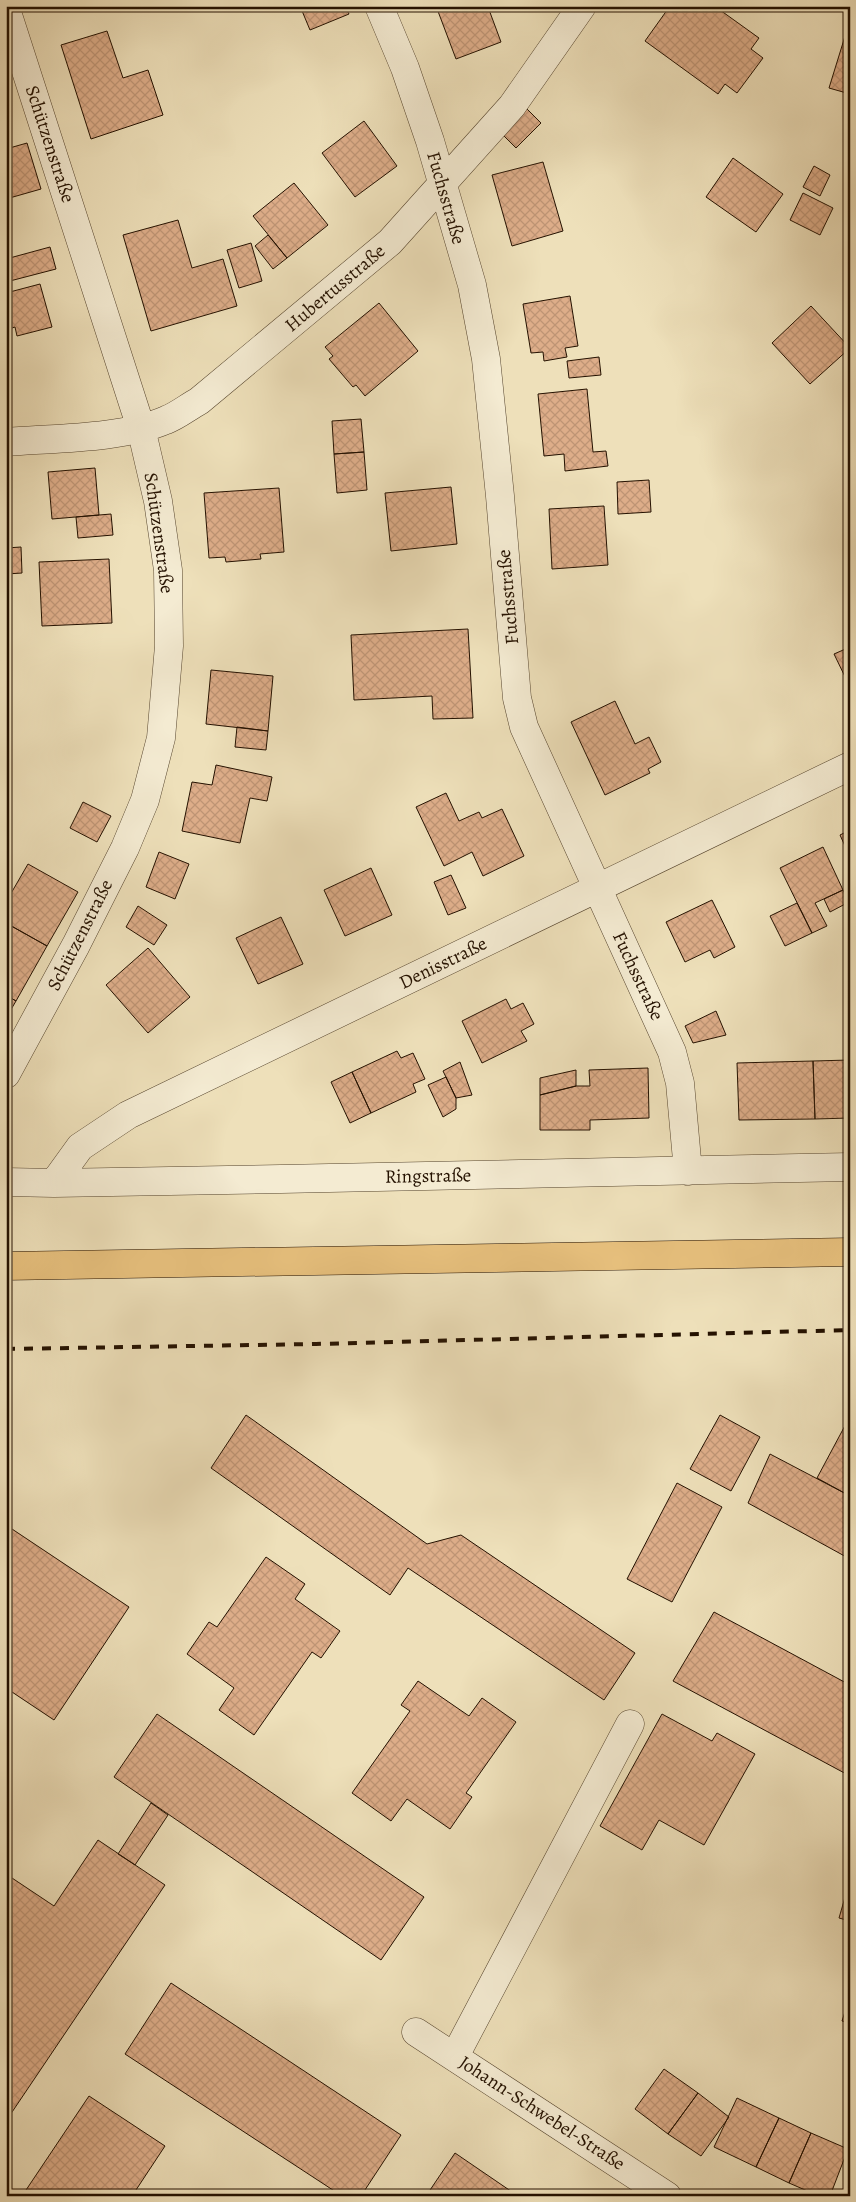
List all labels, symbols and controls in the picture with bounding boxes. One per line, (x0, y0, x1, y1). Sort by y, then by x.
street label: Schützenstraße (19, 82, 81, 206)
street label: Fuchsstraße (420, 149, 472, 247)
street label: Hubertusstraße (279, 238, 391, 338)
street label: Schützenstraße (138, 471, 180, 595)
street label: Fuchsstraße (491, 548, 525, 646)
street label: Schützenstraße (41, 875, 119, 995)
street label: Fuchsstraße (606, 927, 670, 1025)
street label: Denisstraße (395, 931, 491, 995)
street label: Ringstraße (385, 1162, 471, 1190)
street label: Johann-Schwebel-Straße (454, 2050, 630, 2176)

